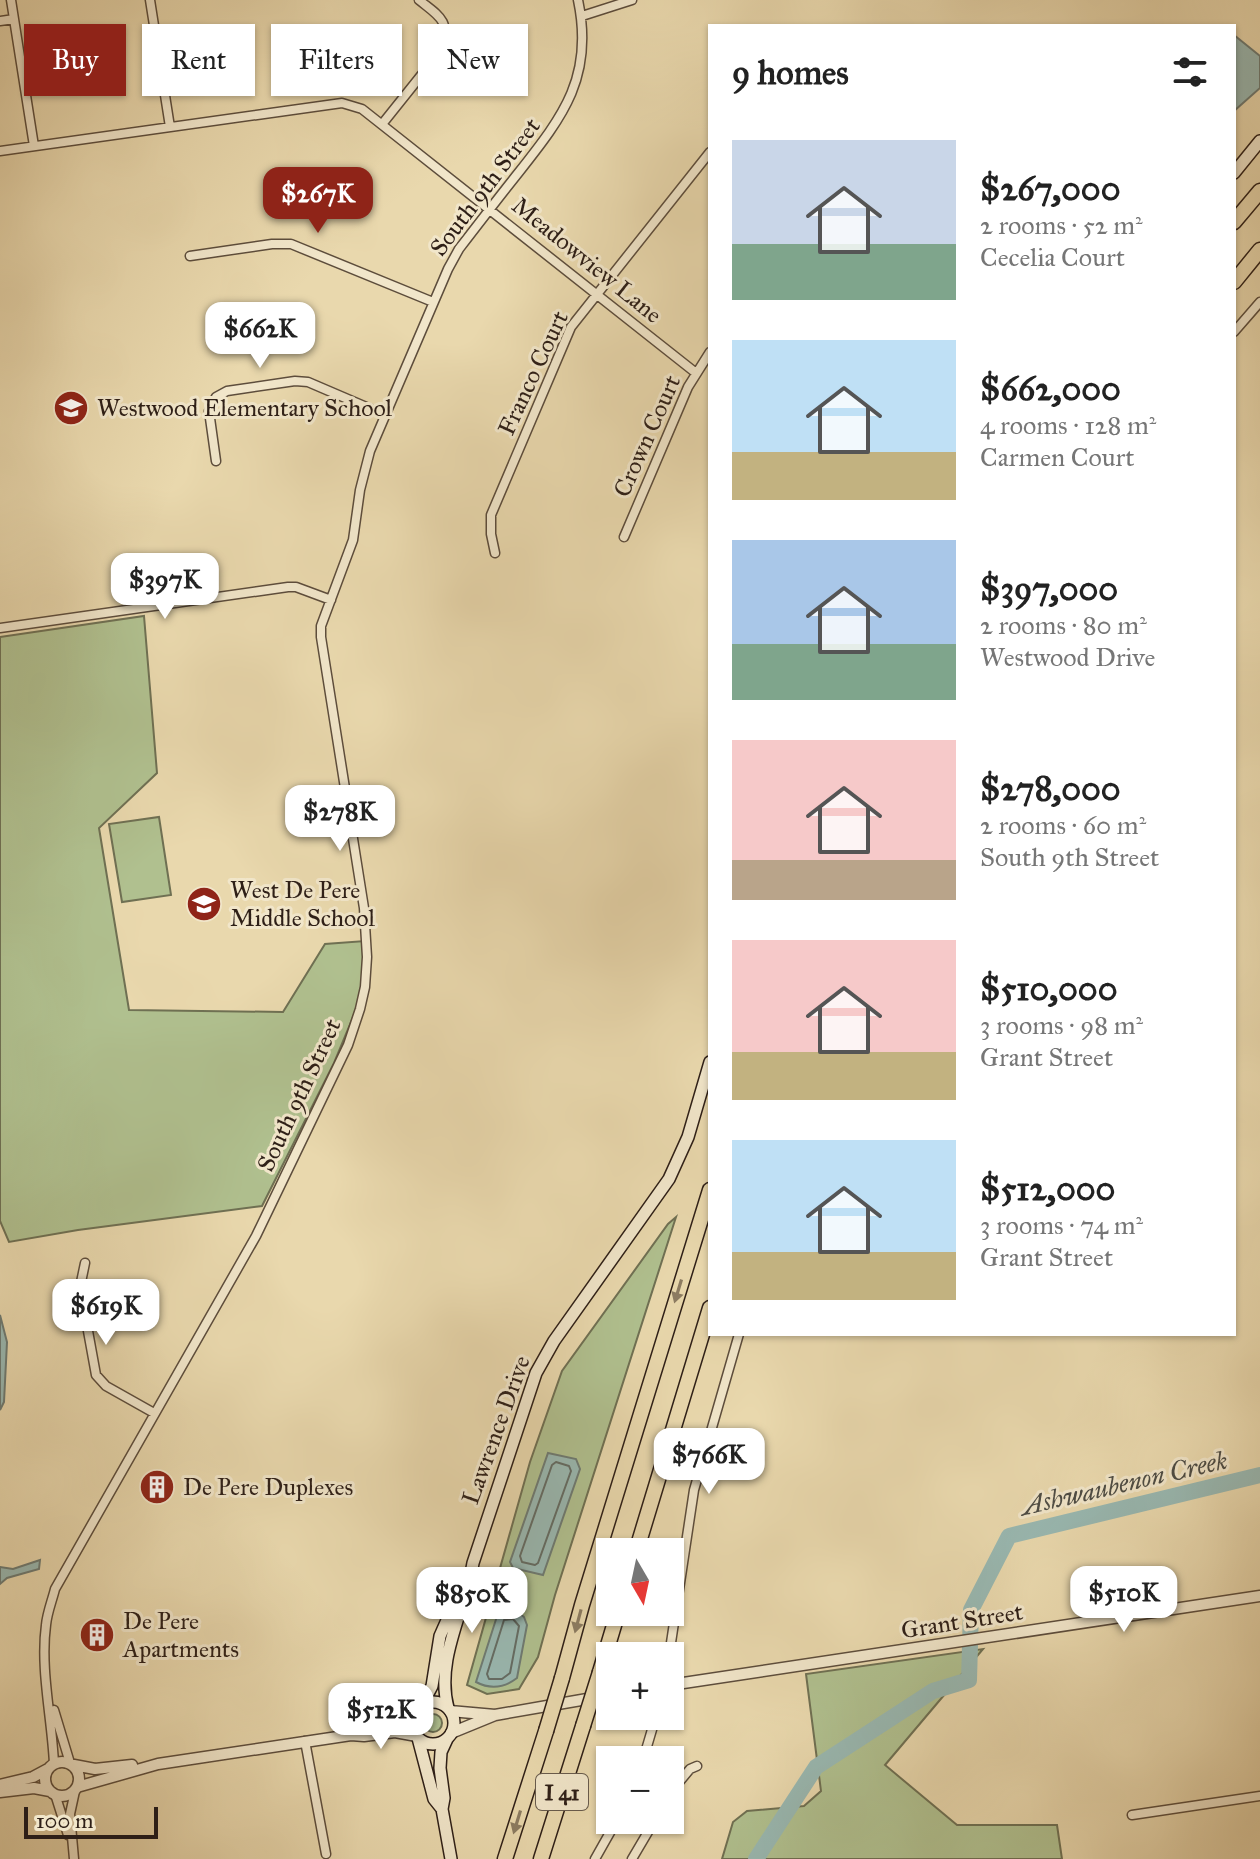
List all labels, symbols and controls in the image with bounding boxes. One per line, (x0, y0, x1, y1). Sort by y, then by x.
chip: Buy (24, 24, 126, 96)
chip: Rent (142, 24, 255, 96)
chip: Filters (271, 24, 402, 96)
chip: New (418, 24, 528, 96)
icon: filters (1168, 50, 1212, 94)
text: 9 homes (732, 52, 849, 93)
street label: South 9th Street (423, 112, 547, 262)
pin: $267K (262, 167, 374, 235)
text: $267,000 (980, 168, 1120, 209)
icon: home (796, 172, 892, 268)
text: $267K (281, 177, 355, 209)
street label: Meadowview Lane (506, 190, 668, 330)
text: 2 rooms · 52 m² (980, 209, 1143, 241)
text: Cecelia Court (980, 241, 1125, 273)
pin: $662K (204, 302, 316, 370)
street label: Franco Court (491, 306, 575, 440)
text: $662K (223, 312, 297, 344)
text: $662,000 (980, 368, 1121, 409)
street label: Crown Court (607, 370, 687, 502)
icon: home (796, 372, 892, 468)
school or university icon: Westwood Elementary School (52, 389, 90, 427)
place label: Westwood Elementary School (97, 393, 393, 423)
text: 4 rooms · 128 m² (980, 409, 1156, 441)
text: Carmen Court (980, 441, 1135, 473)
pin: $397K (109, 553, 221, 621)
text: $397K (129, 563, 201, 595)
text: $397,000 (980, 568, 1118, 609)
icon: home (796, 572, 892, 668)
text: 2 rooms · 80 m² (980, 609, 1147, 641)
text: Westwood Drive (980, 641, 1155, 673)
text: $278,000 (980, 768, 1121, 809)
icon: home (796, 772, 892, 868)
pin: $278K (284, 785, 396, 853)
text: $278K (303, 795, 377, 827)
text: 2 rooms · 60 m² (980, 809, 1146, 841)
text: South 9th Street (980, 841, 1159, 873)
place label: West De Pere Middle School (230, 875, 376, 933)
school or university icon: West De Pere Middle School (185, 885, 223, 923)
text: $510,000 (980, 968, 1117, 1009)
icon: home (796, 972, 892, 1068)
text: 3 rooms · 98 m² (980, 1009, 1143, 1041)
street label: South 9th Street (250, 1013, 348, 1176)
text: Grant Street (980, 1041, 1113, 1073)
text: $512,000 (980, 1168, 1115, 1209)
icon: home (796, 1172, 892, 1268)
text: 3 rooms · 74 m² (980, 1209, 1143, 1241)
text: Grant Street (980, 1241, 1113, 1273)
pin: $619K (50, 1279, 162, 1347)
one-way arrow (671, 1280, 684, 1304)
text: $619K (70, 1289, 142, 1321)
street label: Lawrence Drive (455, 1352, 537, 1508)
pin: $766K (653, 1428, 765, 1496)
text: $766K (672, 1438, 746, 1470)
water label: Ashwaubenon Creek (1015, 1444, 1231, 1523)
building icon: De Pere Duplexes (138, 1468, 176, 1506)
place label: De Pere Duplexes (183, 1472, 353, 1502)
north arrow (596, 1538, 684, 1626)
map controls (596, 1538, 684, 1834)
pin: $510K (1068, 1566, 1180, 1634)
pin: $850K (416, 1567, 528, 1635)
text: $510K (1088, 1576, 1160, 1608)
text: $850K (434, 1577, 510, 1609)
street label: Grant Street (899, 1596, 1026, 1645)
place label: De Pere Apartments (122, 1606, 239, 1664)
one-way arrow (571, 1609, 584, 1633)
building icon: De Pere Apartments (78, 1616, 116, 1654)
button: + (596, 1642, 684, 1730)
pin: $512K (325, 1683, 437, 1751)
text: $512K (346, 1693, 416, 1725)
button: − (596, 1746, 684, 1834)
road number: I 41 (536, 1774, 588, 1810)
scale bar (24, 1803, 158, 1839)
text: 100 m (36, 1807, 93, 1834)
one-way arrow (510, 1810, 523, 1834)

